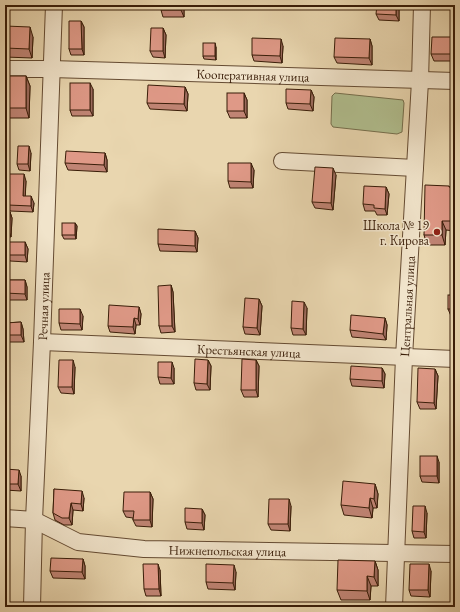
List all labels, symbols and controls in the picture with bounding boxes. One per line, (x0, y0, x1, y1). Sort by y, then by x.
street label: Кооперативная улица (196, 65, 310, 86)
place label: Школа № 19 г. Кирова (363, 217, 430, 249)
marker: Школа № 19 г. Кирова (432, 227, 442, 237)
street label: Центральная улица (396, 255, 419, 357)
street label: Речная улица (34, 271, 54, 341)
street label: Крестьянская улица (197, 340, 302, 362)
street label: Нижнепольская улица (168, 541, 287, 560)

